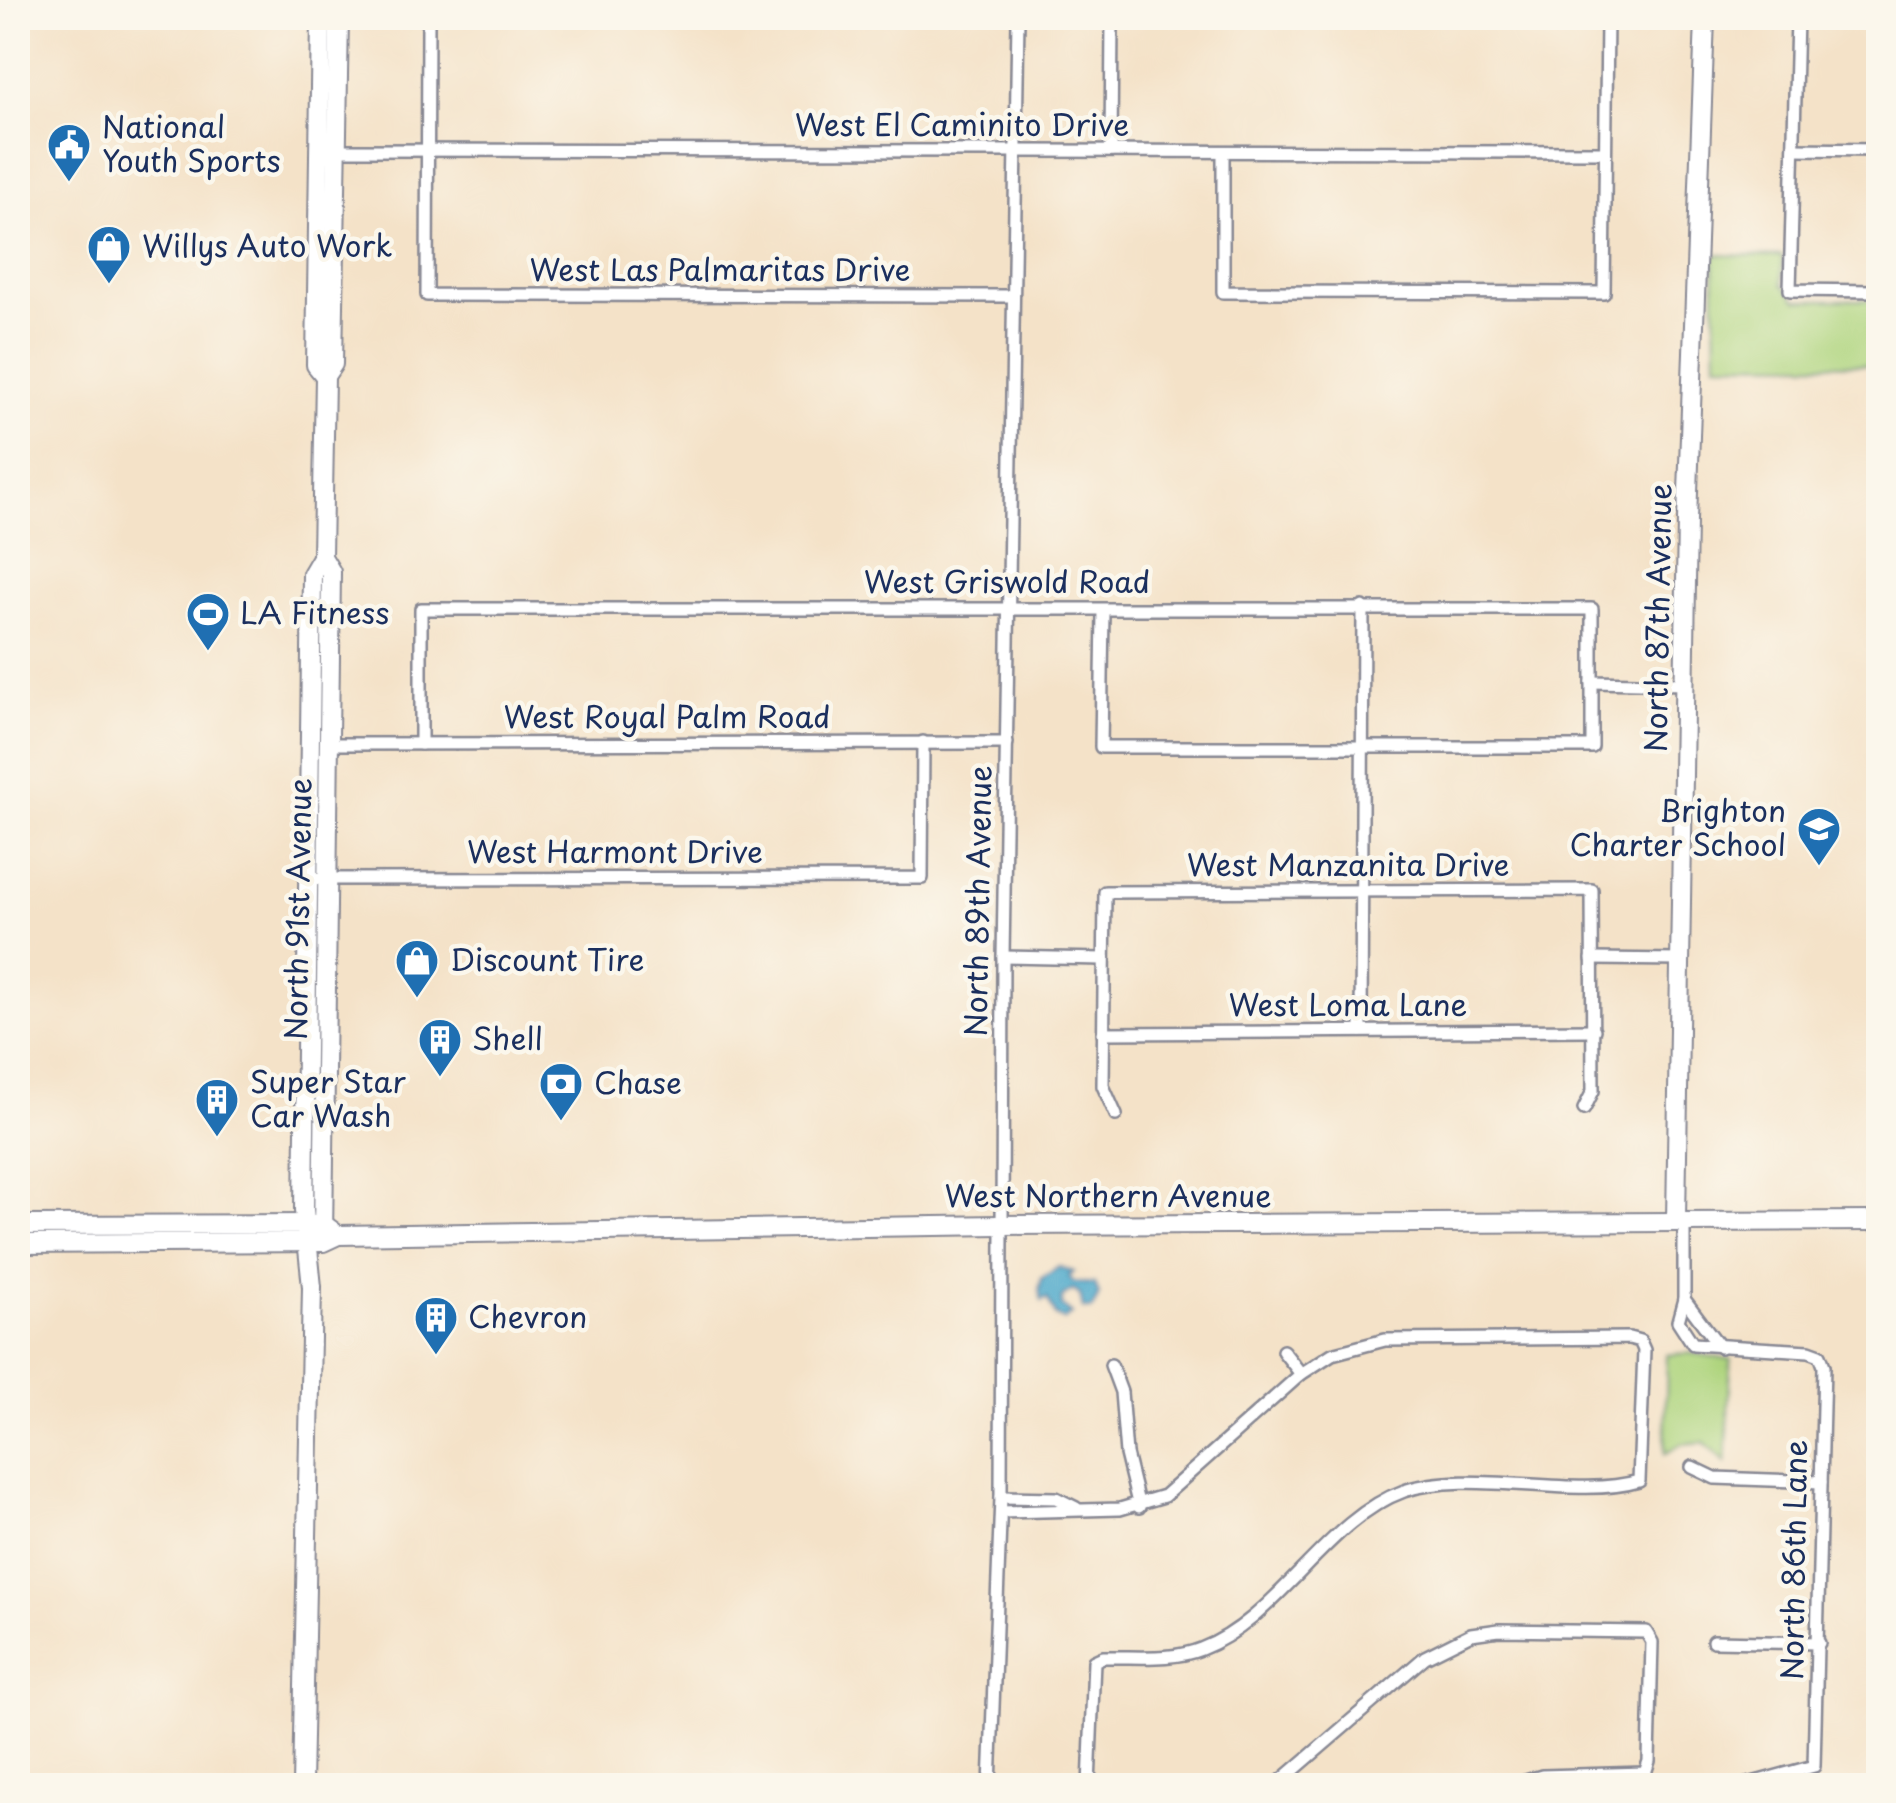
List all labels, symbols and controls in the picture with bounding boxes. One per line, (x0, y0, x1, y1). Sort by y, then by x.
street label: West El Caminito Drive (795, 101, 1129, 146)
place label: National Youth Sports (102, 103, 281, 182)
public building icon: National Youth Sports (46, 122, 92, 183)
place label: Willys Auto Work (142, 222, 392, 267)
shop icon: Willys Auto Work (86, 224, 132, 285)
street label: West Las Palmaritas Drive (529, 246, 911, 291)
street label: North 87th Avenue (1632, 483, 1681, 753)
street label: West Griswold Road (864, 558, 1150, 603)
place label: LA Fitness (240, 589, 389, 634)
sports icon: LA Fitness (185, 591, 231, 652)
street label: West Royal Palm Road (503, 693, 831, 738)
street label: North 89th Avenue (952, 765, 1001, 1037)
street label: North 91st Avenue (272, 777, 321, 1040)
place label: Brighton Charter School (1569, 787, 1786, 866)
school or university icon: Brighton Charter School (1796, 806, 1842, 867)
street label: West Harmont Drive (467, 828, 763, 873)
street label: West Manzanita Drive (1187, 841, 1509, 886)
place label: Discount Tire (450, 936, 644, 981)
shop icon: Discount Tire (394, 938, 440, 999)
street label: West Loma Lane (1229, 981, 1467, 1026)
place label: Shell (472, 1015, 543, 1060)
building icon: Shell (417, 1017, 463, 1078)
place label: Super Star Car Wash (250, 1058, 406, 1137)
place label: Chase (594, 1059, 682, 1104)
bank icon: Chase (538, 1061, 584, 1122)
building icon: Super Star Car Wash (194, 1077, 240, 1138)
street label: West Northern Avenue (944, 1172, 1272, 1217)
place label: Chevron (468, 1293, 587, 1338)
building icon: Chevron (413, 1295, 459, 1356)
street label: North 86th Lane (1768, 1439, 1817, 1681)

